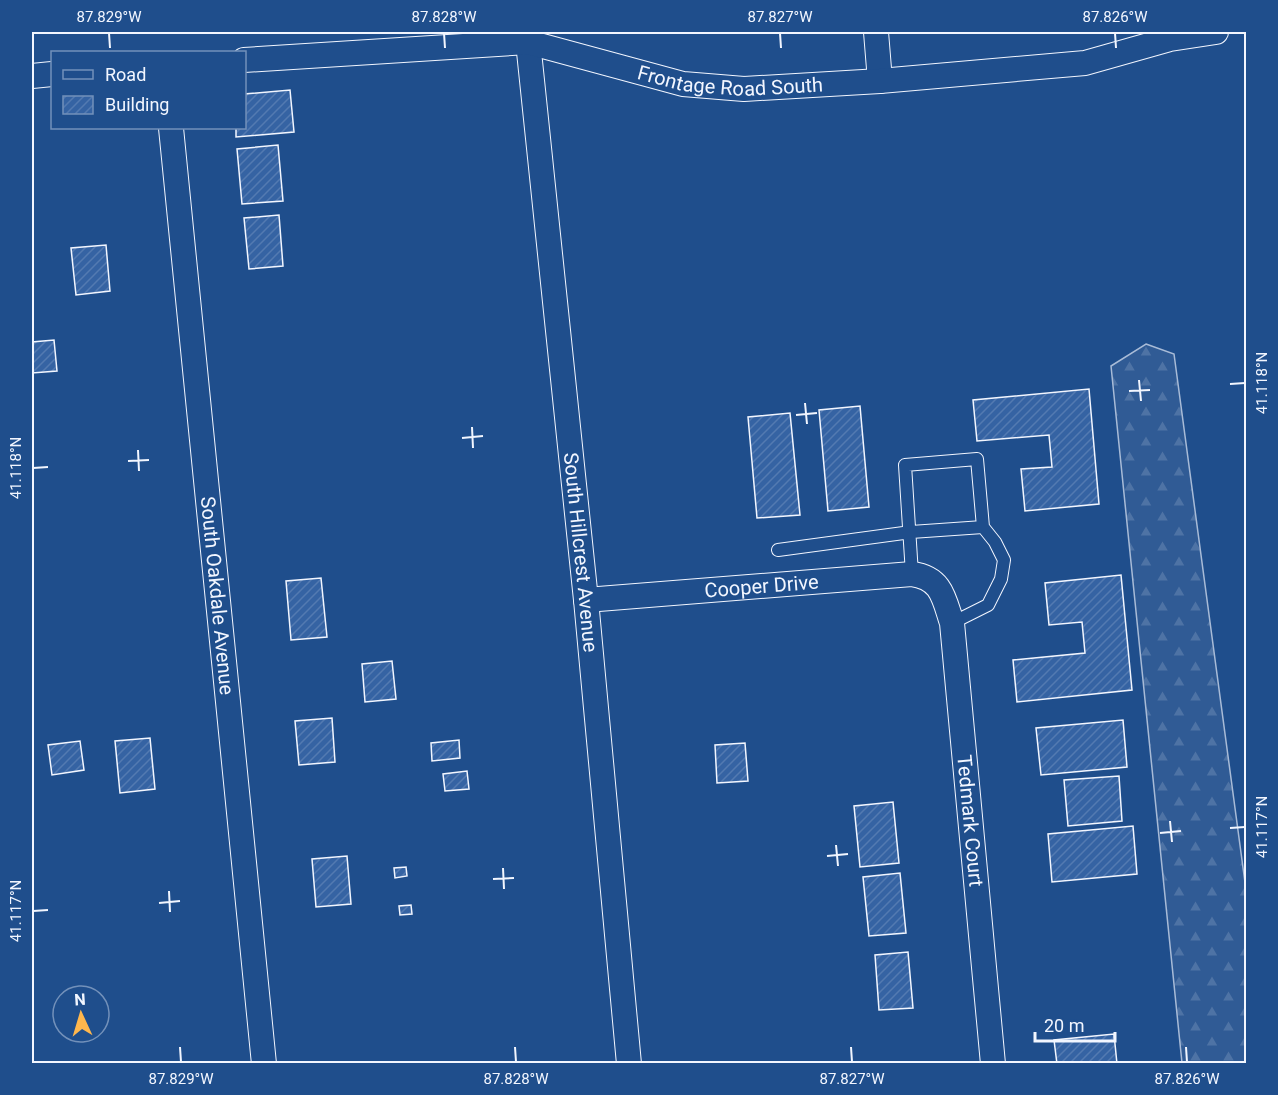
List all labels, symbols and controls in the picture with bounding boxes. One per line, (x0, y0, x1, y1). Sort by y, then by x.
text: 87.829°W (76, 8, 142, 26)
text: 87.828°W (411, 8, 477, 26)
text: 87.827°W (747, 8, 813, 26)
text: 87.826°W (1082, 8, 1148, 26)
legend (51, 51, 246, 129)
street label: Frontage Road South (635, 60, 824, 101)
text: Road (105, 64, 146, 85)
text: Building (105, 94, 169, 115)
text: 41.118°N (1253, 352, 1271, 414)
text: 41.118°N (7, 437, 25, 499)
street label: South Hillcrest Avenue (559, 451, 603, 653)
street label: South Oakdale Avenue (196, 495, 239, 696)
street label: Cooper Drive (703, 569, 819, 603)
street label: Tedmark Court (952, 754, 988, 888)
text: 41.117°N (1253, 796, 1271, 858)
text: 41.117°N (7, 880, 25, 942)
north arrow (51, 984, 111, 1044)
text: N (74, 990, 86, 1009)
scale bar (1035, 1005, 1114, 1043)
text: 20 m (1044, 1015, 1084, 1036)
text: 87.829°W (148, 1070, 214, 1088)
text: 87.828°W (483, 1070, 549, 1088)
text: 87.827°W (819, 1070, 885, 1088)
text: 87.826°W (1154, 1070, 1220, 1088)

